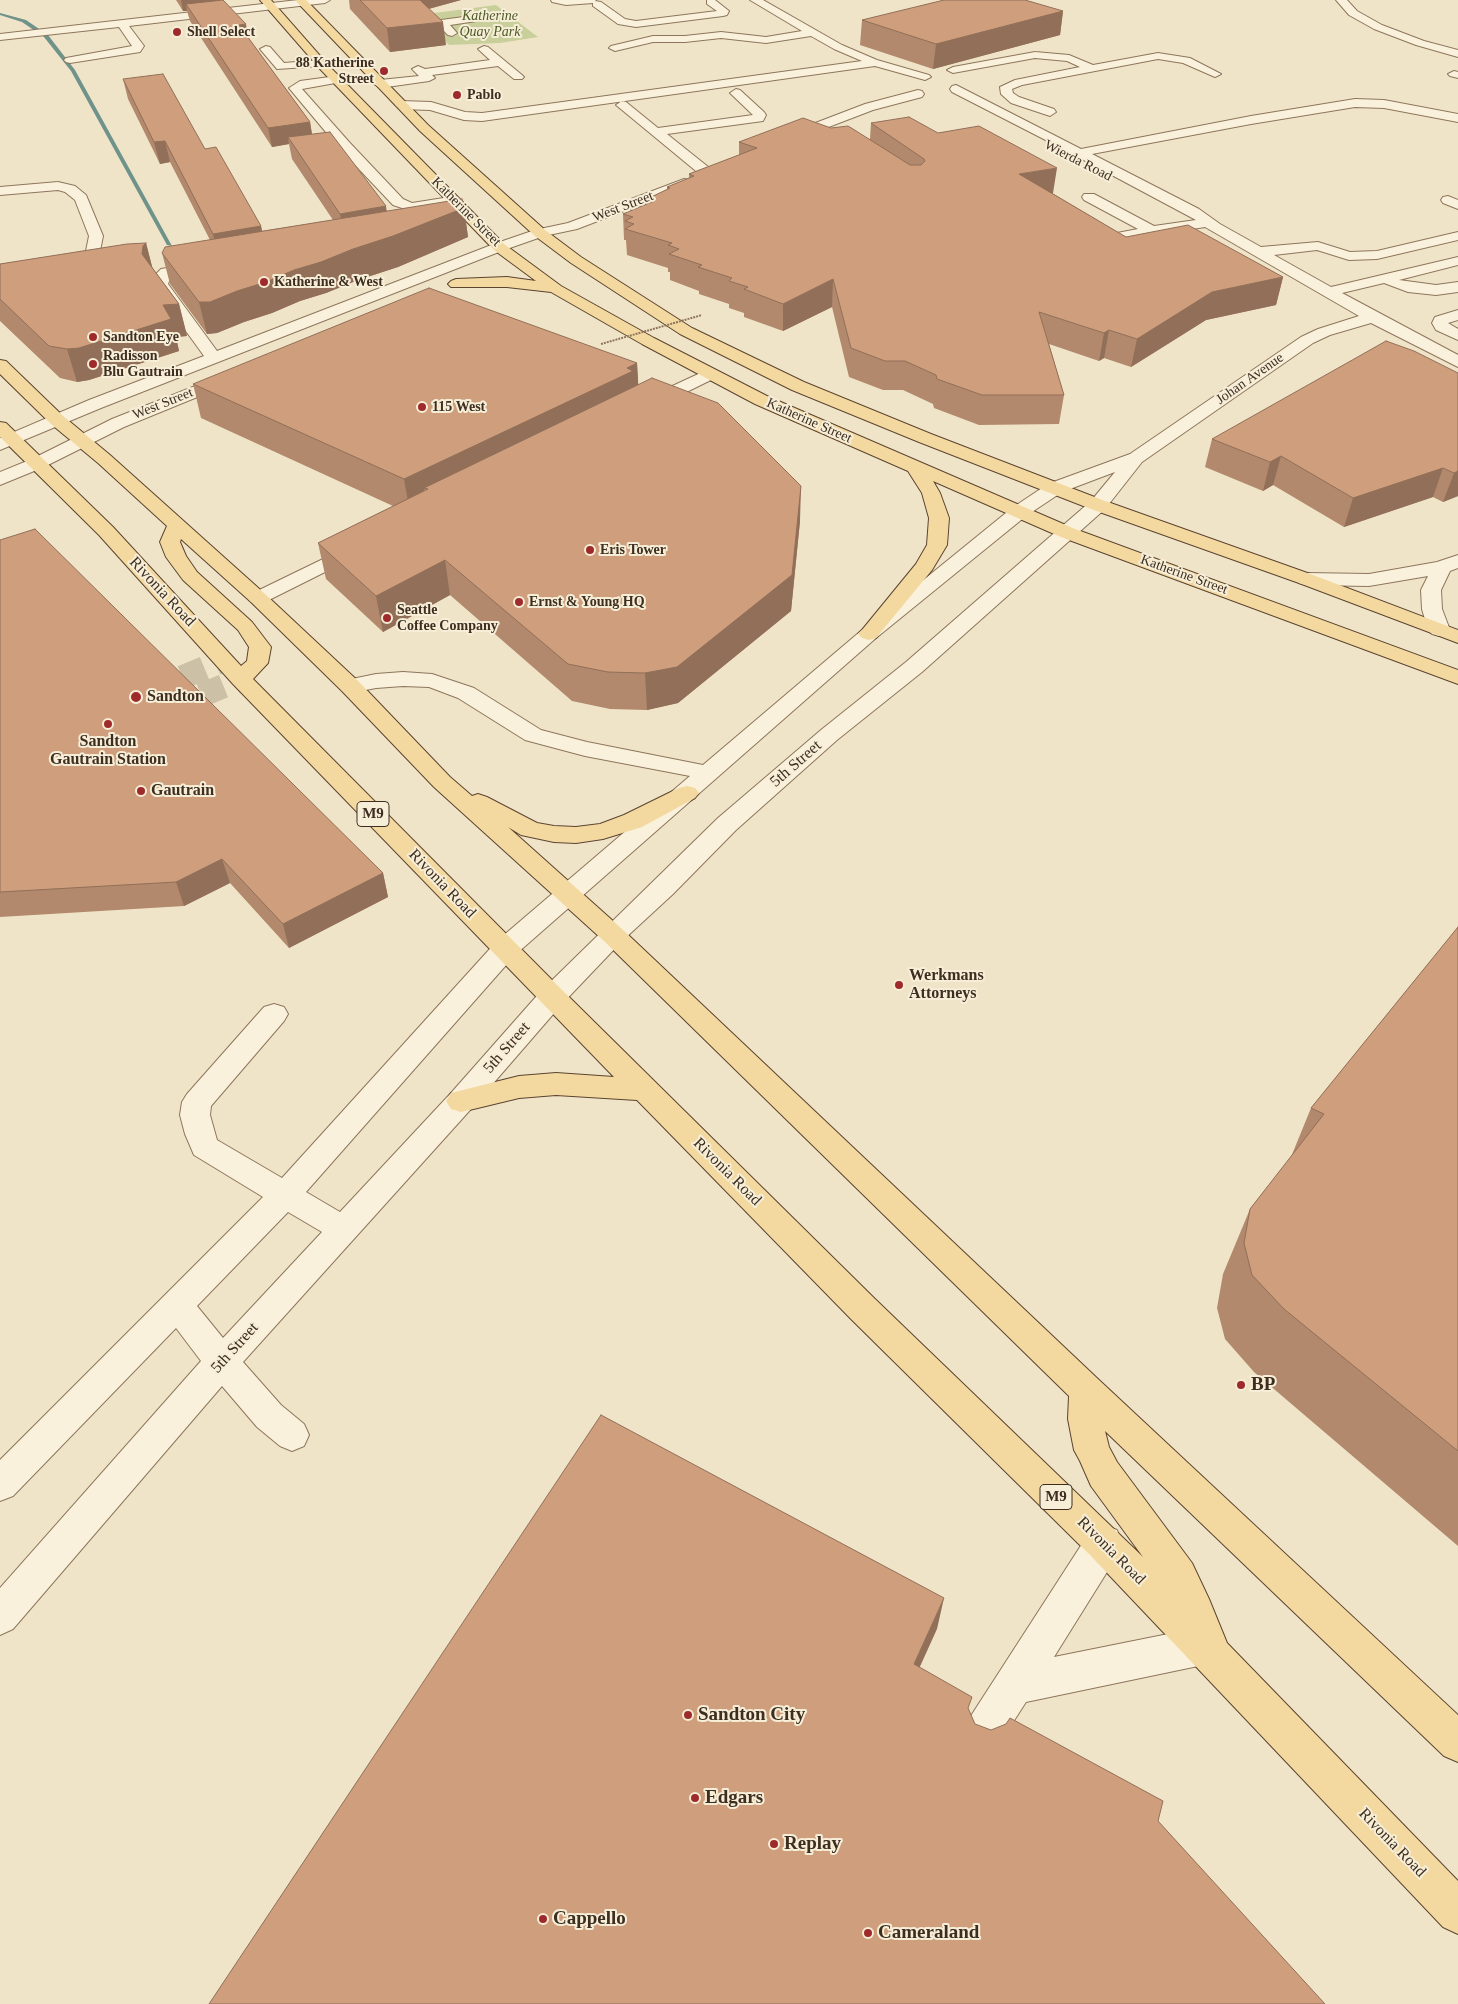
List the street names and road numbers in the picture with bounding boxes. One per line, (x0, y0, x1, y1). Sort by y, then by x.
street label: Wierda Road (1041, 137, 1115, 185)
street label: Katherine Street (428, 174, 504, 250)
street label: West Street (590, 188, 656, 226)
street label: Johan Avenue (1213, 350, 1287, 408)
street label: West Street (130, 384, 196, 424)
street label: Katherine Street (764, 395, 854, 447)
street label: Katherine Street (1138, 551, 1230, 599)
street label: Rivonia Road (125, 553, 199, 631)
street label: 5th Street (766, 736, 826, 792)
road number: M9 (357, 802, 389, 826)
street label: Rivonia Road (404, 846, 480, 922)
street label: 5th Street (479, 1018, 535, 1078)
street label: Rivonia Road (689, 1134, 765, 1210)
street label: 5th Street (207, 1319, 263, 1377)
road number: M9 (1040, 1484, 1072, 1510)
street label: Rivonia Road (1073, 1513, 1149, 1589)
street label: Rivonia Road (1354, 1805, 1430, 1881)

